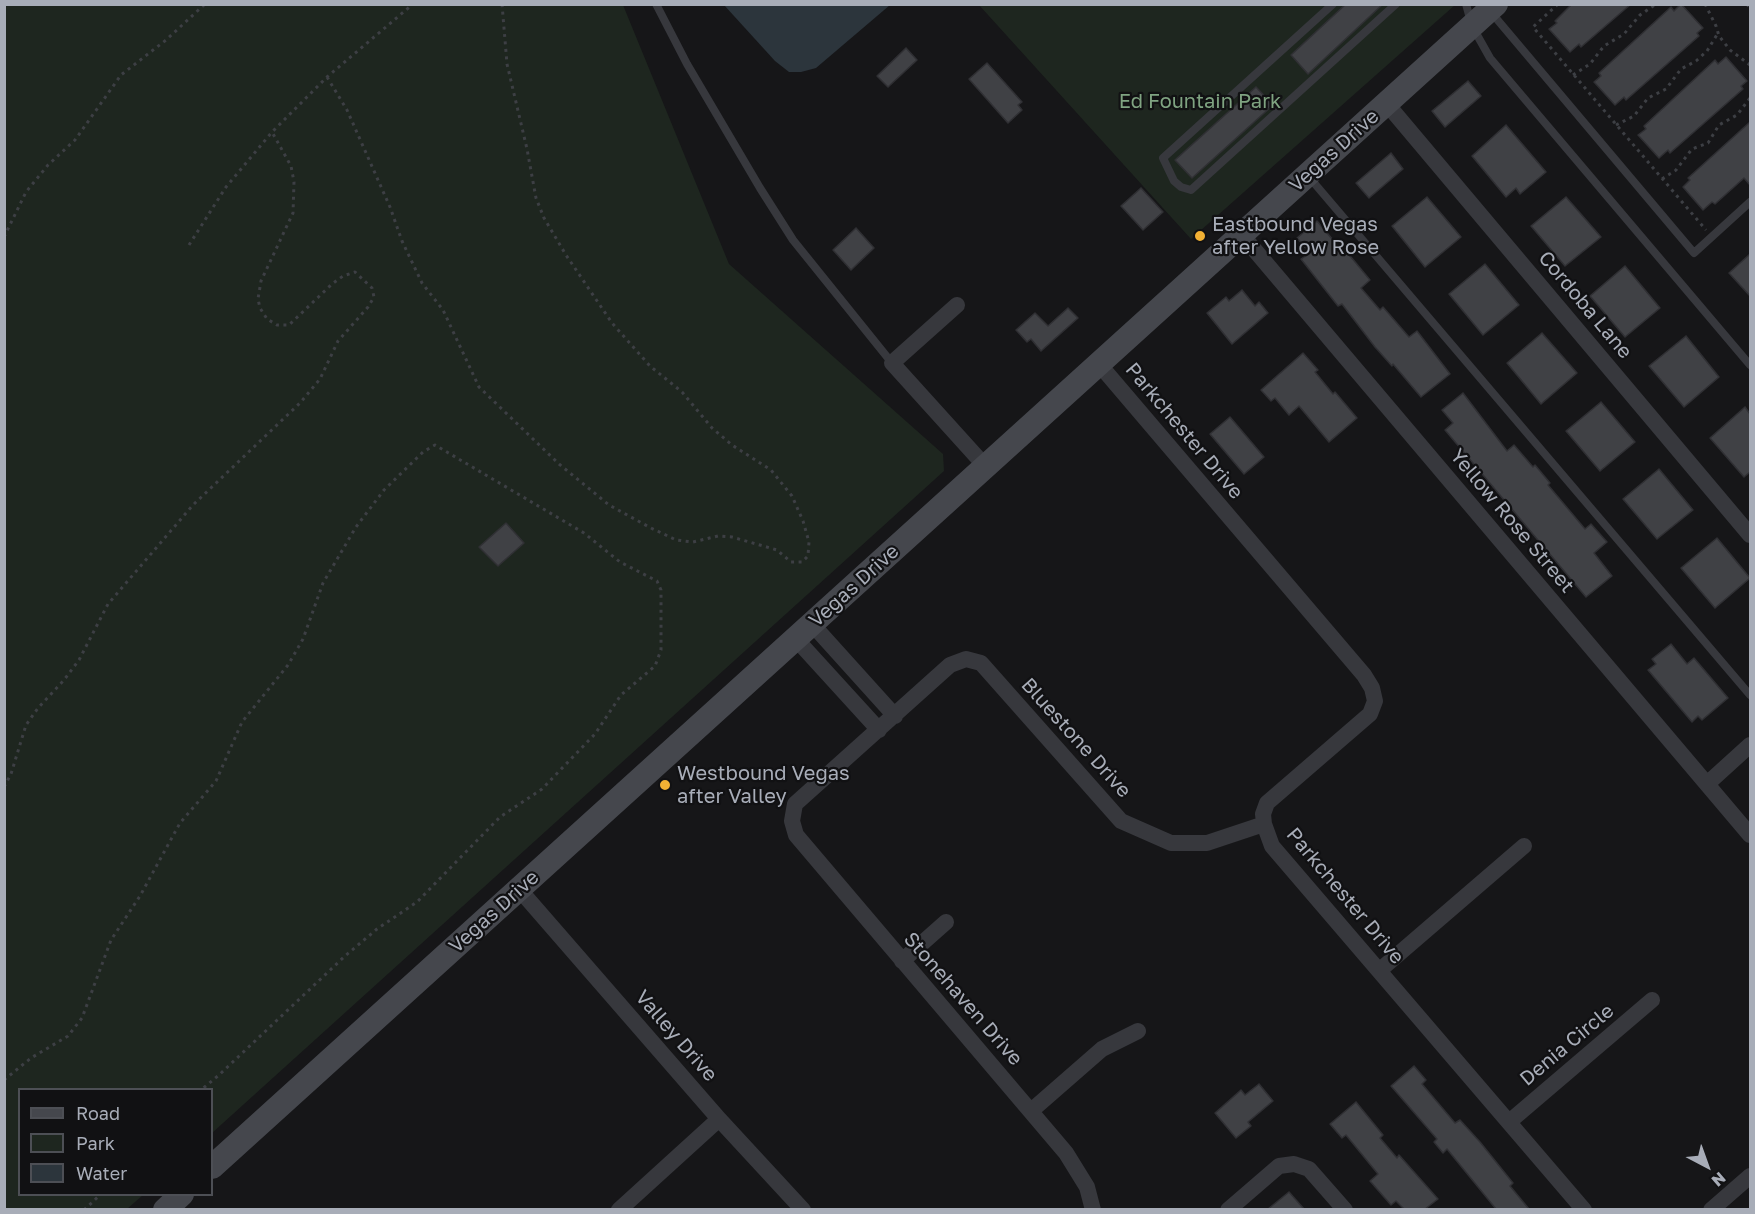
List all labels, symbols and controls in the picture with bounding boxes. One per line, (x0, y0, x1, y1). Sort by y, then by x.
park label: Ed Fountain Park (1119, 90, 1281, 114)
street label: Vegas Drive (1284, 104, 1384, 198)
place label: Eastbound Vegas after Yellow Rose (1212, 213, 1379, 260)
marker: Eastbound Vegas after Yellow Rose (1193, 229, 1207, 243)
street label: Cordoba Lane (1533, 246, 1637, 364)
street label: Parkchester Drive (1120, 358, 1248, 504)
street label: Yellow Rose Street (1445, 444, 1579, 598)
street label: Vegas Drive (804, 539, 904, 633)
street label: Bluestone Drive (1016, 673, 1136, 803)
place label: Westbound Vegas after Valley (677, 762, 850, 809)
marker: Westbound Vegas after Valley (658, 778, 672, 792)
street label: Parkchester Drive (1281, 823, 1409, 969)
street label: Vegas Drive (444, 865, 544, 959)
street label: Stonehaven Drive (899, 927, 1027, 1071)
street label: Valley Drive (630, 985, 722, 1087)
street label: Denia Circle (1515, 999, 1619, 1091)
legend (18, 1088, 213, 1196)
text: Road (76, 1102, 120, 1124)
text: Park (76, 1132, 115, 1154)
north arrow (1677, 1136, 1737, 1196)
text: Water (76, 1162, 127, 1184)
text: N (1708, 1168, 1730, 1191)

